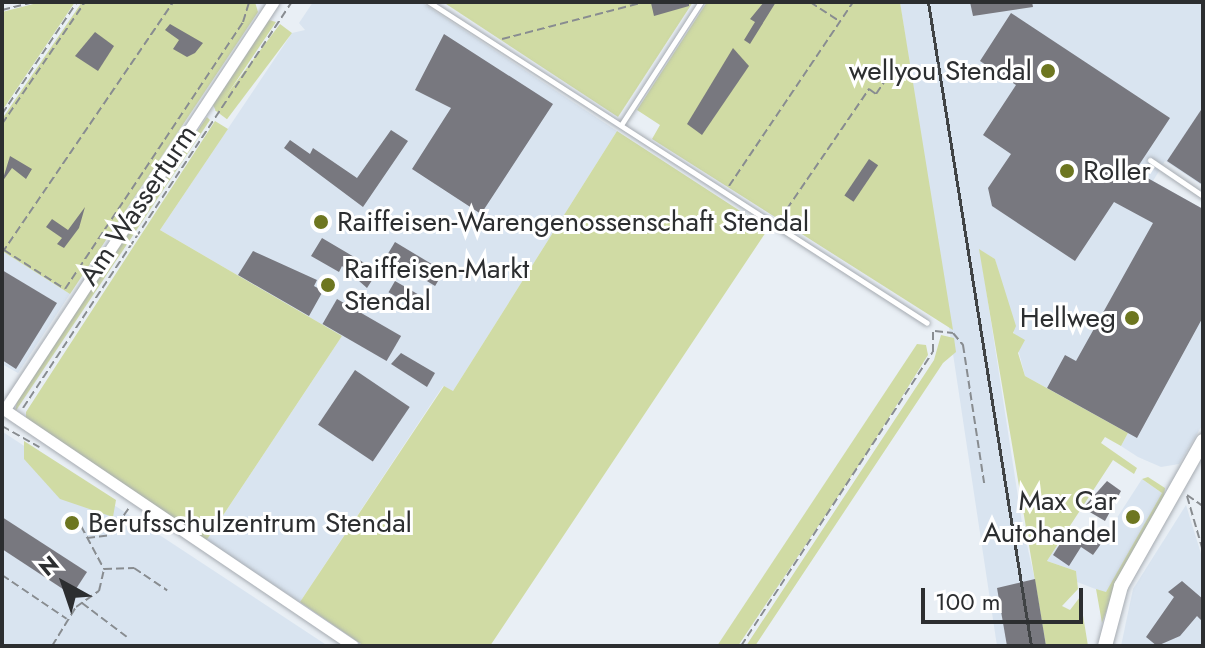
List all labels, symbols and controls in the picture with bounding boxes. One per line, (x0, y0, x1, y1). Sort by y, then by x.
place label: wellyou Stendal (849, 54, 1032, 88)
marker: wellyou Stendal (1039, 62, 1057, 80)
street label: Am Wasserturm (72, 118, 204, 292)
place label: Roller (1083, 154, 1151, 188)
marker: Roller (1058, 162, 1076, 180)
place label: Raiffeisen-Warengenossenschaft Stendal (337, 205, 809, 239)
marker: Raiffeisen-Warengenossenschaft Stendal (312, 213, 330, 231)
place label: Raiffeisen-Markt Stendal (344, 252, 529, 318)
marker: Raiffeisen-Markt Stendal (319, 276, 337, 294)
place label: Hellweg (1020, 301, 1116, 335)
marker: Hellweg (1123, 309, 1141, 327)
place label: Max Car Autohandel (983, 484, 1117, 550)
place label: Berufsschulzentrum Stendal (88, 506, 412, 540)
marker: Max Car Autohandel (1124, 508, 1142, 526)
marker: Berufsschulzentrum Stendal (63, 514, 81, 532)
north arrow (24, 544, 104, 624)
text: N (32, 548, 66, 583)
scale bar (925, 572, 1087, 622)
text: 100 m (935, 584, 1001, 619)

